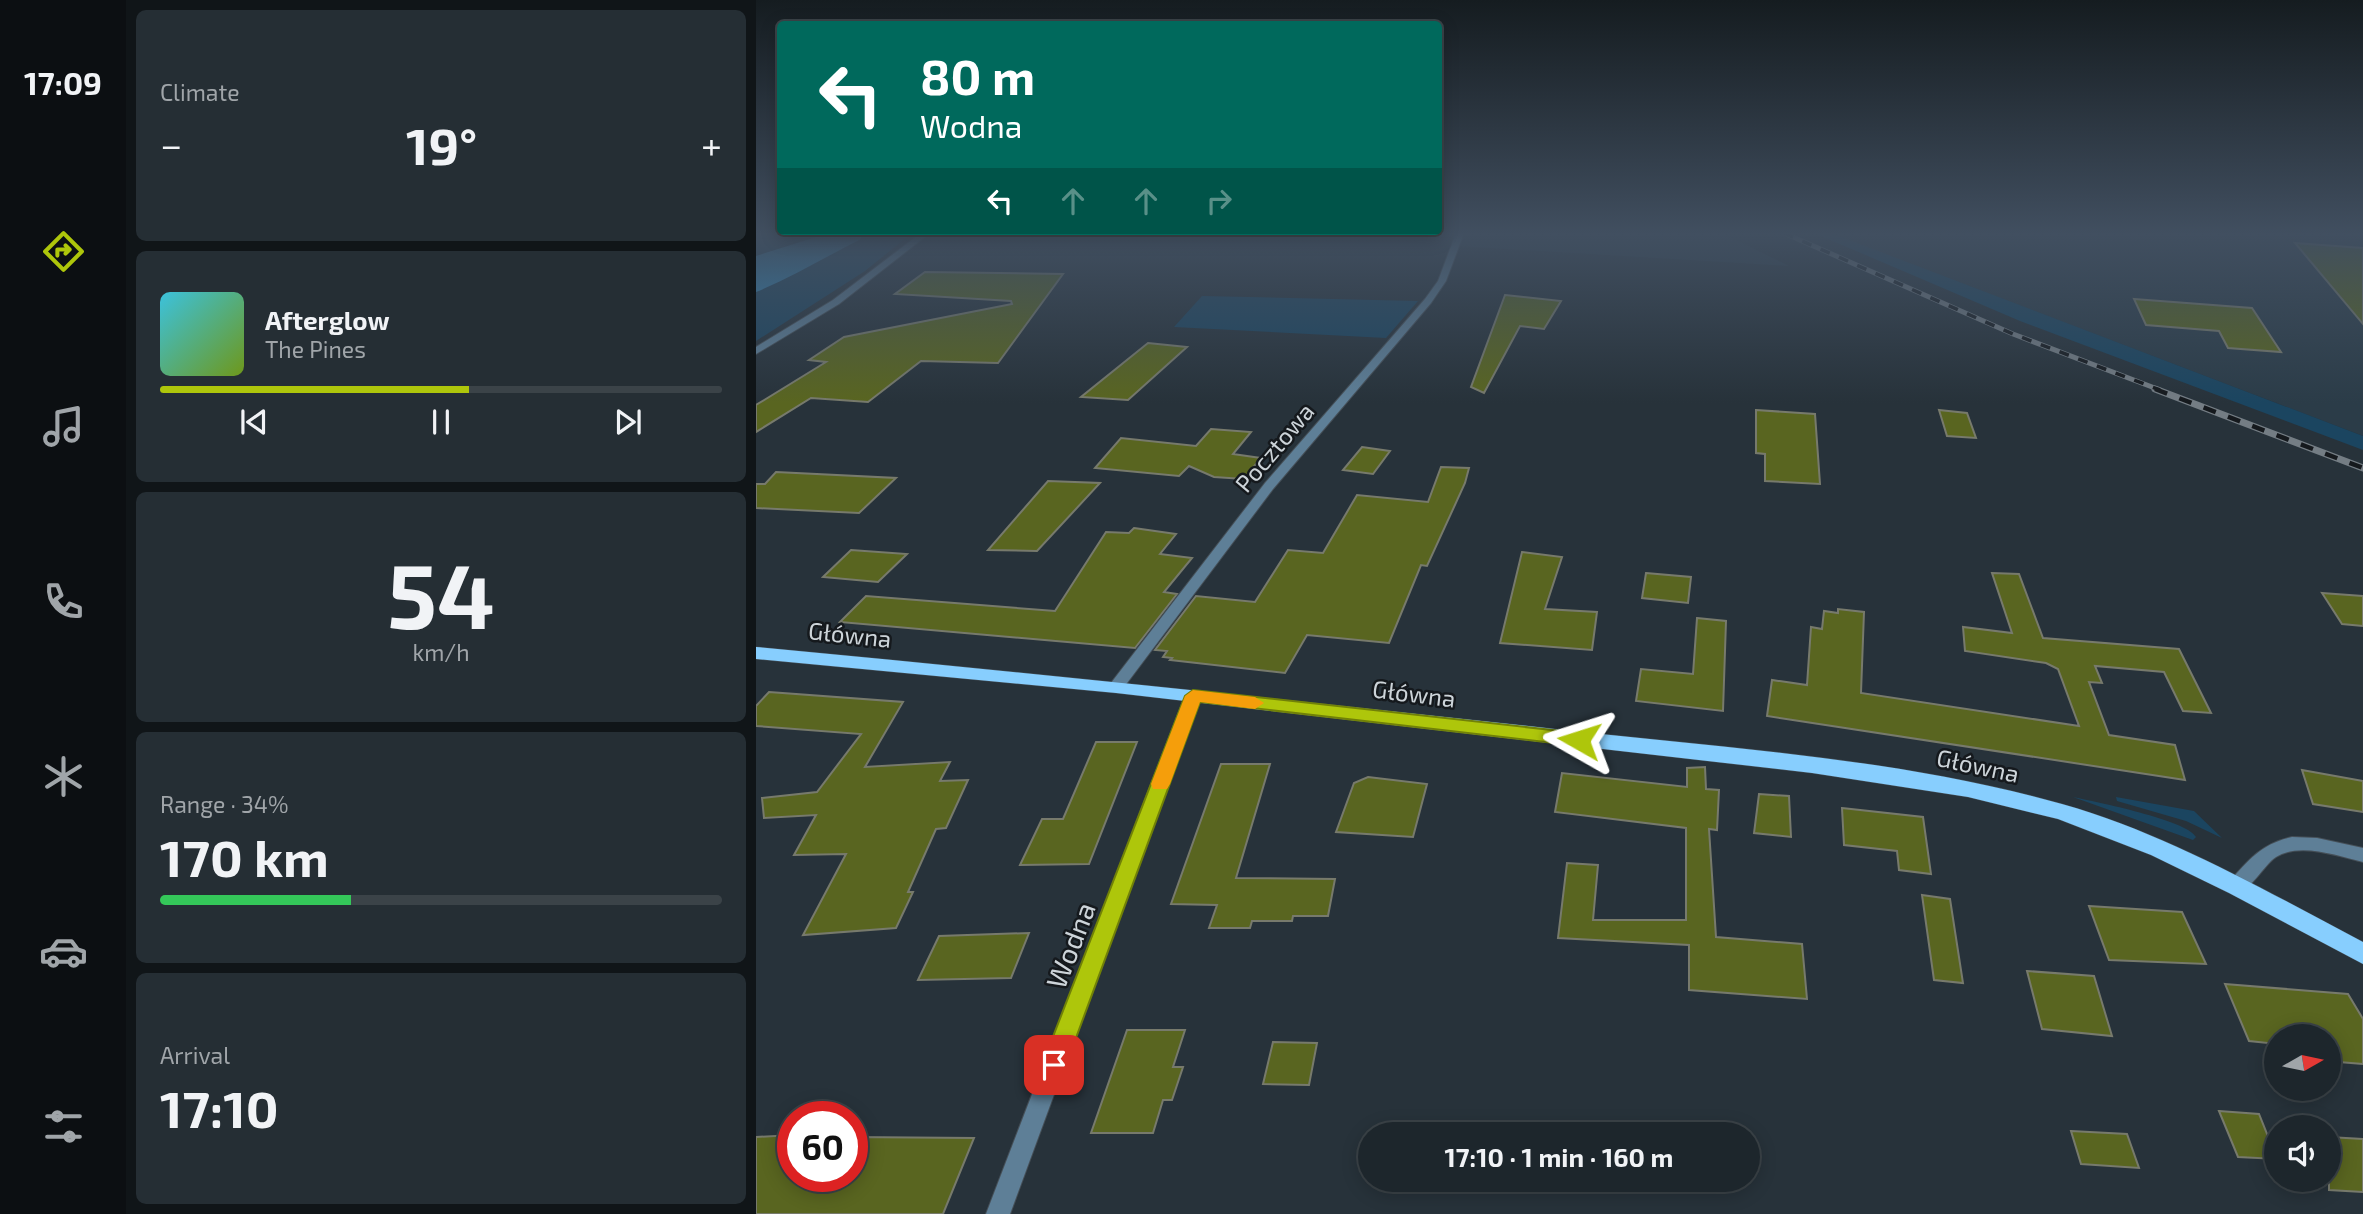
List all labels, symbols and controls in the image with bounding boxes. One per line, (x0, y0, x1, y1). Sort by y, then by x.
text: 80 m (920, 46, 1035, 105)
icon: left (805, 49, 896, 140)
text: 17:09 (24, 63, 102, 101)
text: Climate (160, 78, 240, 106)
text: Wodna (920, 106, 1022, 144)
text: 19° (406, 113, 477, 175)
text: − (160, 121, 182, 167)
text: + (701, 121, 722, 167)
icon: left (981, 182, 1019, 220)
icon: ahead (1054, 182, 1092, 220)
icon: ahead (1127, 182, 1165, 220)
icon: right (1200, 182, 1238, 220)
icon: directions (39, 227, 88, 276)
text: Afterglow (265, 304, 390, 335)
text: The Pines (265, 335, 366, 363)
street label: Pocztowa (1228, 397, 1320, 497)
icon: music (39, 402, 88, 451)
icon: previous (235, 403, 273, 441)
icon: pause (422, 403, 460, 441)
icon: next (609, 403, 647, 441)
text: 54 (387, 538, 495, 647)
icon: phone (39, 577, 88, 626)
street label: Główna (807, 615, 893, 653)
text: km/h (412, 638, 470, 666)
street label: Główna (1371, 674, 1457, 712)
position arrow (1542, 703, 1616, 777)
street label: Główna (1934, 742, 2022, 788)
icon: climate (39, 752, 88, 801)
text: Range · 34% (160, 790, 288, 818)
text: 170 km (160, 825, 329, 887)
street label: Wodna (1038, 897, 1102, 993)
icon: car (39, 927, 88, 976)
north arrow (2264, 1024, 2342, 1101)
map controls (2264, 1024, 2341, 1192)
pin (1024, 1035, 1084, 1095)
text: Arrival (160, 1041, 230, 1069)
icon: arrive (1035, 1046, 1073, 1084)
text: 17:10 (160, 1076, 279, 1138)
speed limit sign: 60 (777, 1101, 868, 1192)
icon: filters (39, 1102, 88, 1151)
button: sound (2264, 1115, 2341, 1192)
text: 17:10 · 1 min · 160 m (1445, 1141, 1673, 1172)

